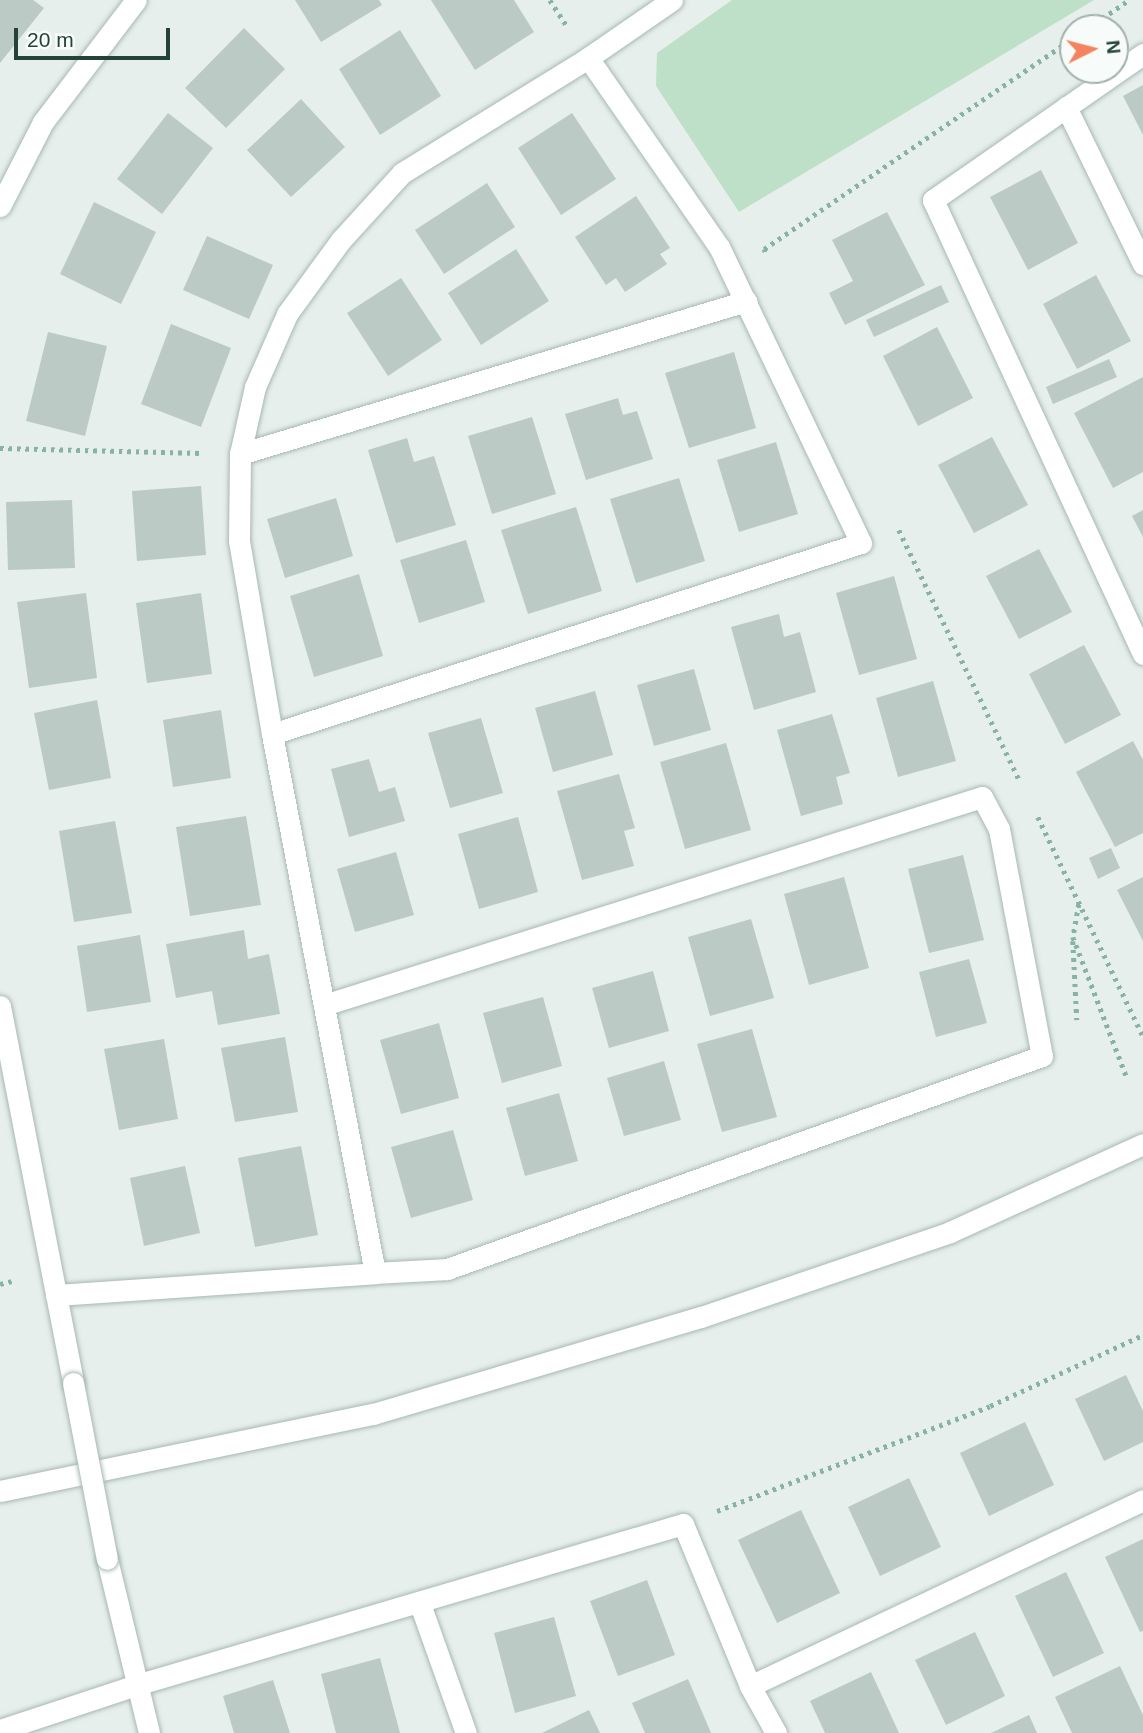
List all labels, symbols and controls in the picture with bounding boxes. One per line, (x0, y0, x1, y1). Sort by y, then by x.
scale bar (18, 14, 173, 58)
north arrow (1059, 14, 1129, 84)
text: 20 m (27, 28, 74, 51)
text: N (1102, 39, 1125, 55)

